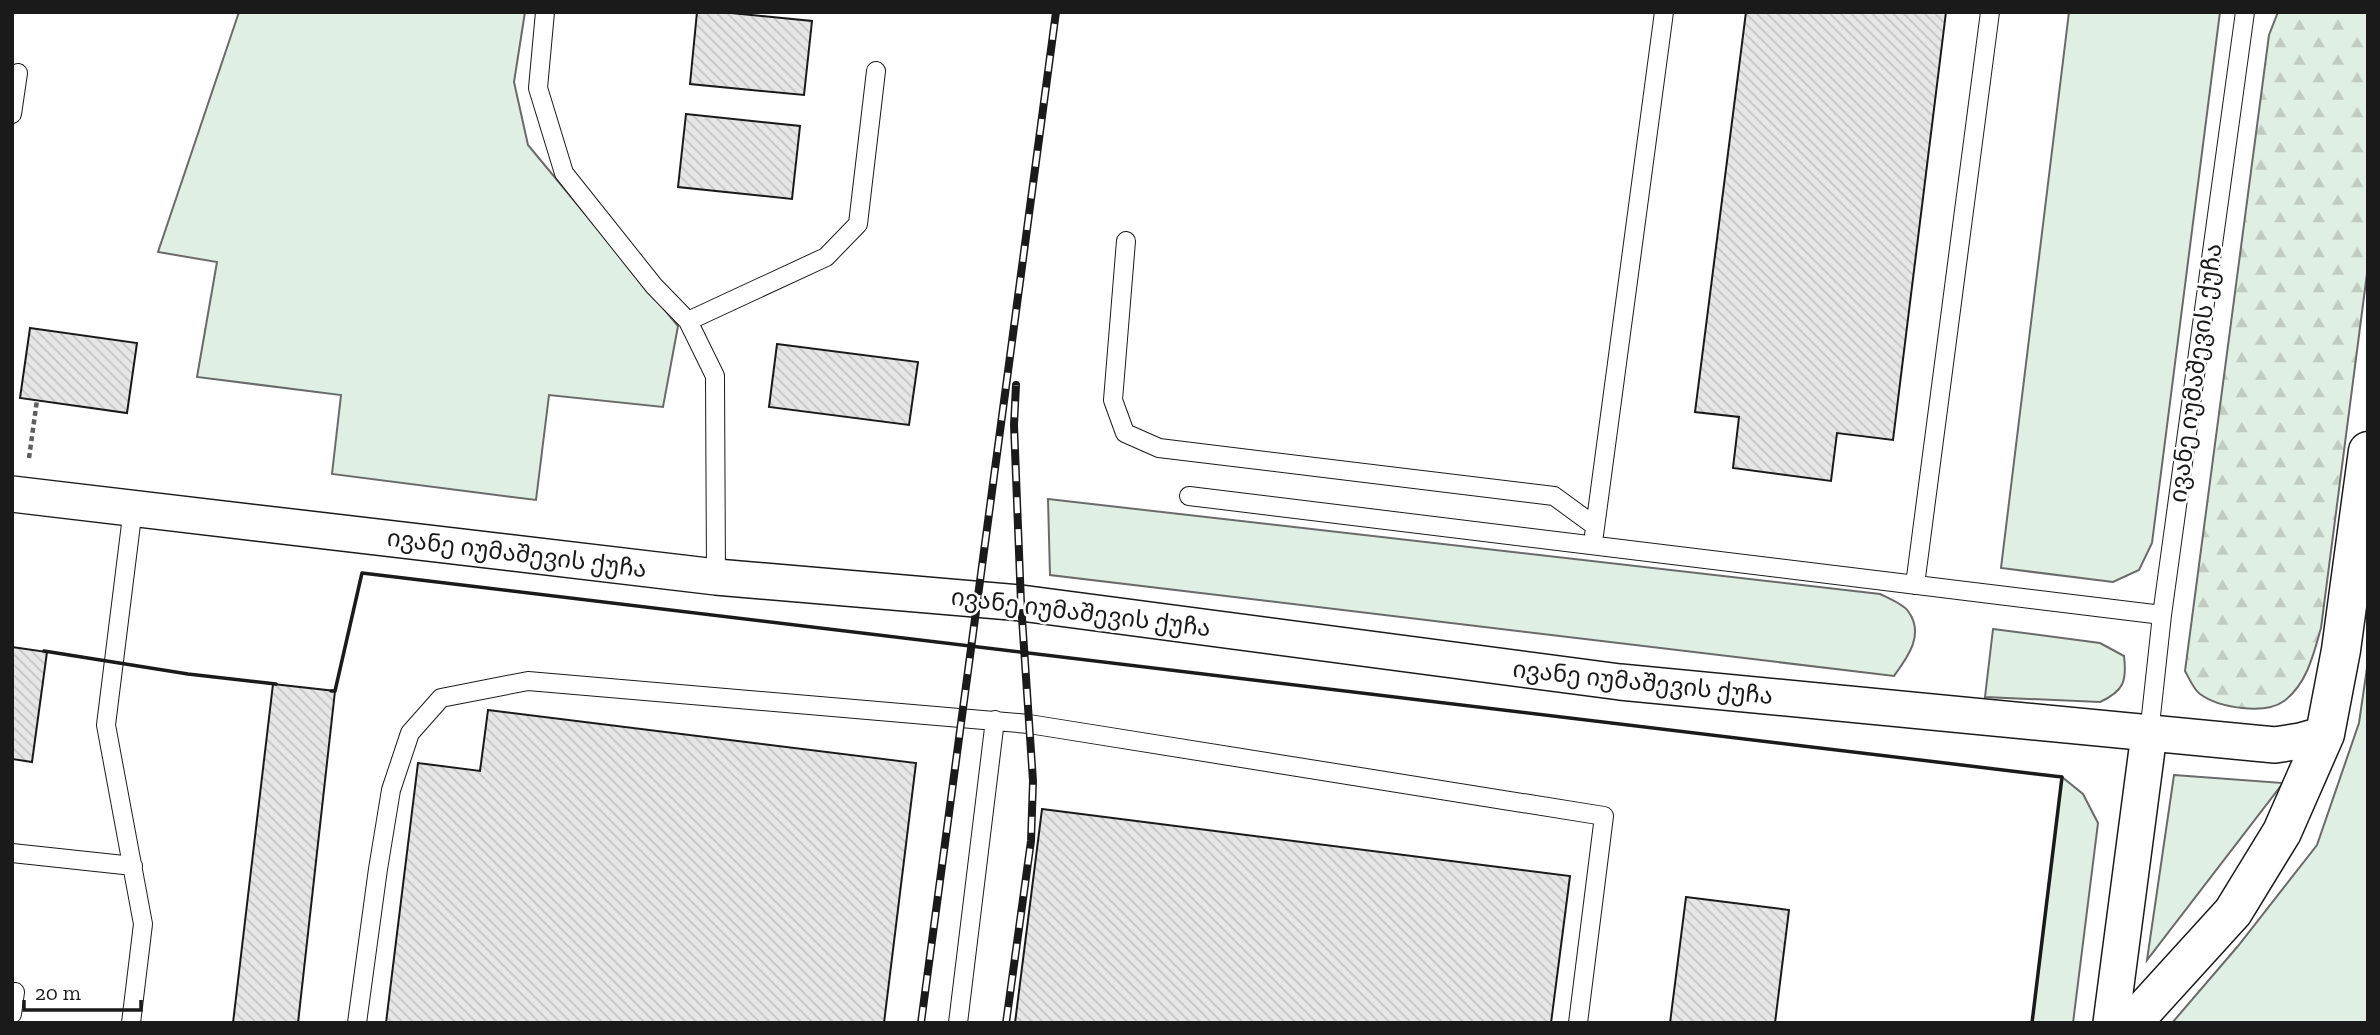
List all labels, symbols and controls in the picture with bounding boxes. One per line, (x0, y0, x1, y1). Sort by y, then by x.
street label: ივანე იუმაშევის ქუჩა (2162, 242, 2228, 504)
street label: ივანე იუმაშევის ქუჩა (385, 523, 649, 583)
street label: ივანე იუმაშევის ქუჩა (949, 582, 1213, 642)
street label: ივანე იუმაშევის ქუჩა (1511, 654, 1775, 710)
scale bar (24, 968, 142, 1012)
text: 20 m (35, 980, 81, 1005)

